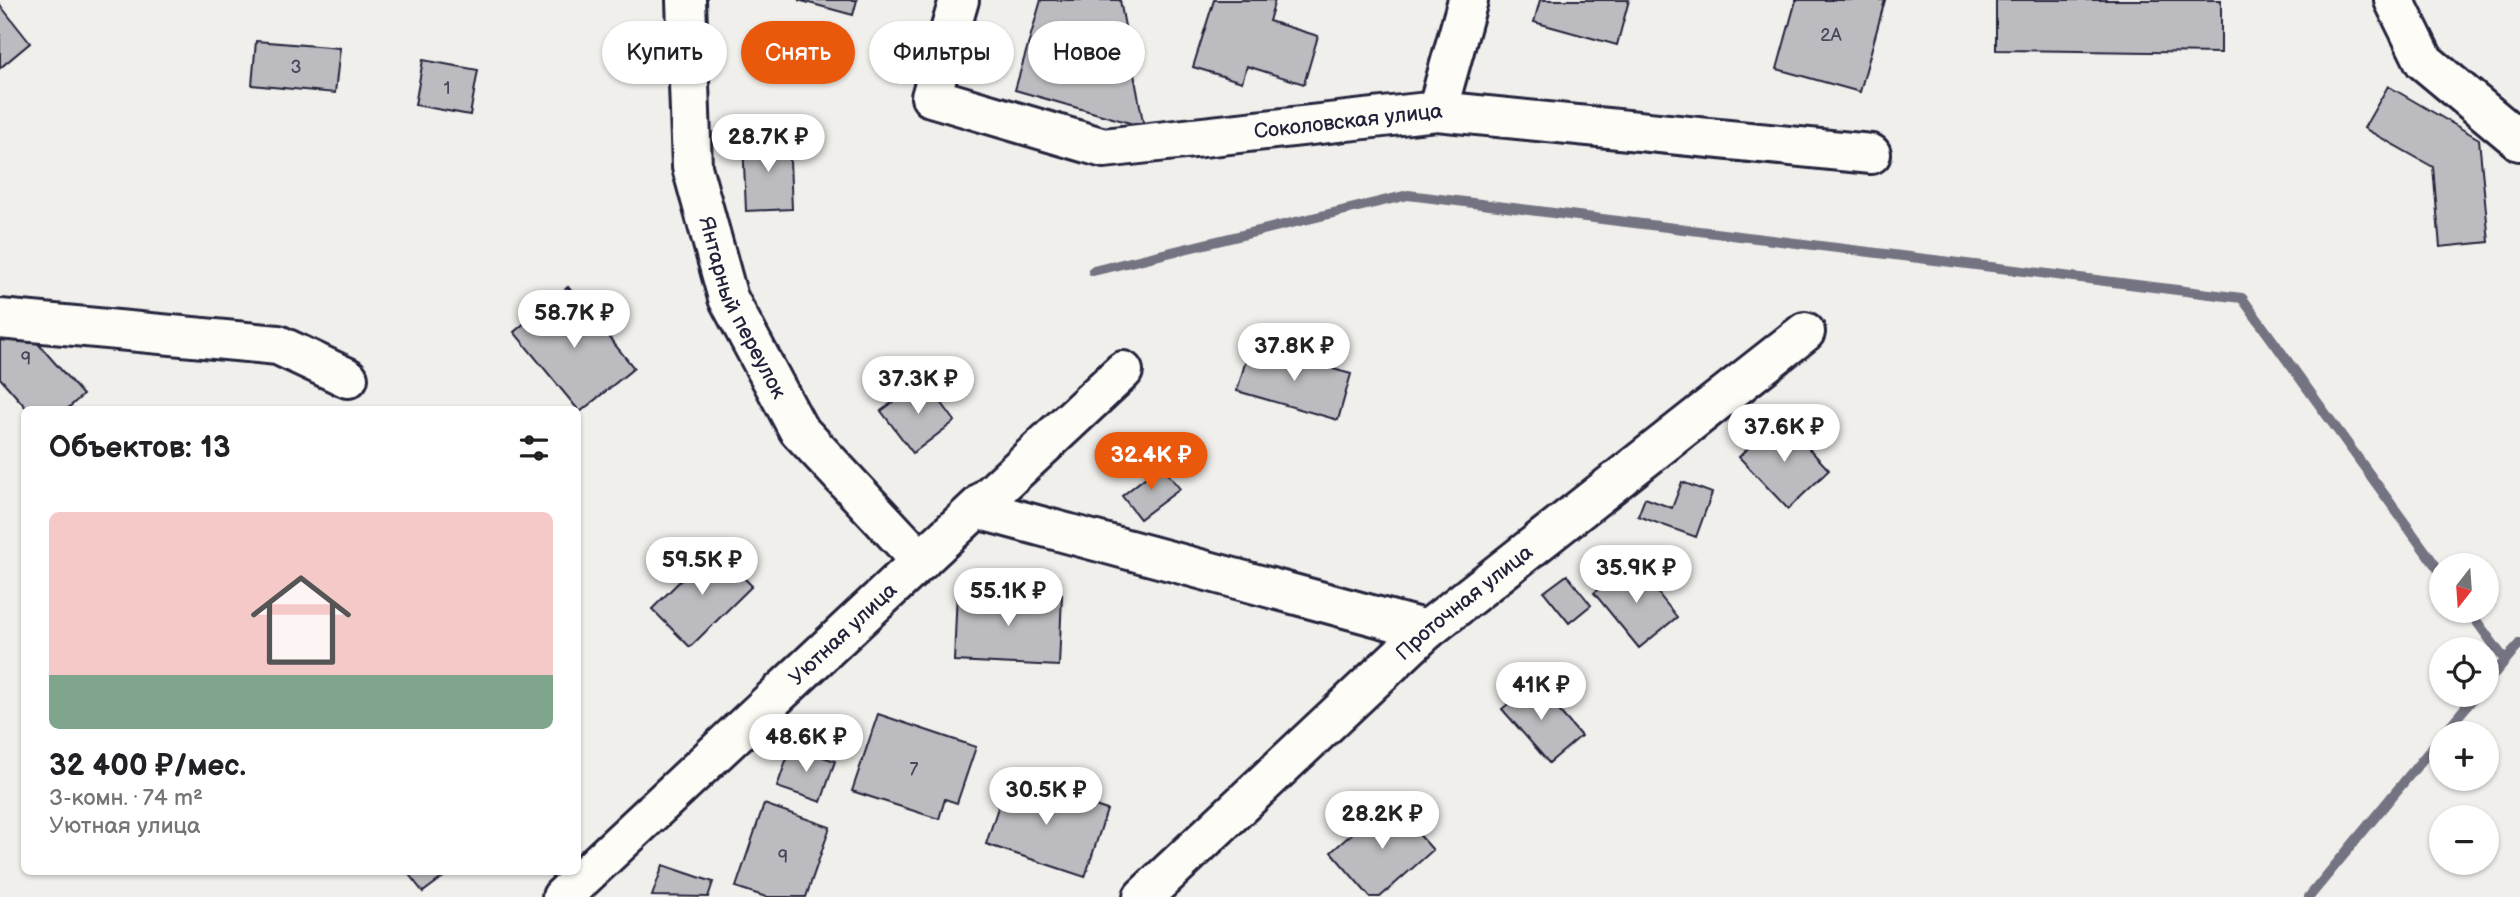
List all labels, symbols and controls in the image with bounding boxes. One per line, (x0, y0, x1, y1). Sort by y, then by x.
chip: Купить (602, 21, 727, 84)
chip: Снять (741, 21, 855, 84)
chip: Фильтры (869, 21, 1014, 84)
chip: Новое (1028, 21, 1145, 84)
house number: 2А (1820, 25, 1842, 46)
house number: 3 (290, 57, 302, 78)
house number: 1 (444, 78, 450, 99)
street label: Соколовская улица (1253, 98, 1444, 144)
pin: 28.7K ₽ (703, 114, 833, 174)
text: 28.7K ₽ (728, 123, 808, 151)
street label: Янтарный переулок (694, 214, 792, 403)
pin: 58.7K ₽ (509, 290, 639, 350)
text: 58.7K ₽ (534, 299, 614, 327)
pin: 37.8K ₽ (1229, 324, 1359, 383)
text: 37.8K ₽ (1254, 332, 1334, 360)
house number: 9 (21, 349, 31, 370)
pin: 37.3K ₽ (853, 356, 983, 416)
text: 37.3K ₽ (878, 365, 958, 393)
pin: 37.6K ₽ (1719, 405, 1849, 464)
text: 37.6K ₽ (1744, 413, 1824, 441)
icon: filters (515, 429, 553, 467)
text: Объектов: 13 (49, 430, 230, 466)
pin: 32.4K ₽ (1086, 433, 1216, 492)
text: 32.4K ₽ (1110, 441, 1192, 469)
pin: 59.5K ₽ (637, 538, 767, 597)
street label: Проточная улица (1390, 539, 1538, 665)
text: 59.5K ₽ (662, 546, 742, 574)
pin: 35.9K ₽ (1571, 546, 1701, 605)
north arrow (2429, 553, 2499, 623)
map controls (2429, 553, 2499, 875)
text: 35.9K ₽ (1596, 554, 1676, 582)
icon: home (238, 557, 364, 683)
pin: 55.1K ₽ (943, 568, 1073, 628)
street label: Уютная улица (784, 577, 902, 690)
text: 55.1K ₽ (970, 577, 1046, 605)
button: locate (2429, 637, 2499, 707)
pin: 41K ₽ (1492, 662, 1590, 722)
text: 41K ₽ (1512, 671, 1570, 699)
pin: 48.6K ₽ (741, 714, 871, 774)
button: + (2429, 721, 2499, 791)
text: 48.6K ₽ (765, 723, 847, 751)
text: 32 400 ₽/мес. (49, 748, 246, 784)
house number: 7 (910, 759, 919, 780)
pin: 30.5K ₽ (981, 768, 1111, 827)
text: 30.5K ₽ (1005, 776, 1087, 804)
text: 3-комн. · 74 m² (49, 784, 203, 812)
pin: 28.2K ₽ (1317, 792, 1447, 851)
text: 28.2K ₽ (1341, 800, 1423, 828)
button: − (2429, 805, 2499, 875)
text: Уютная улица (49, 812, 201, 840)
house number: 9 (778, 847, 788, 868)

